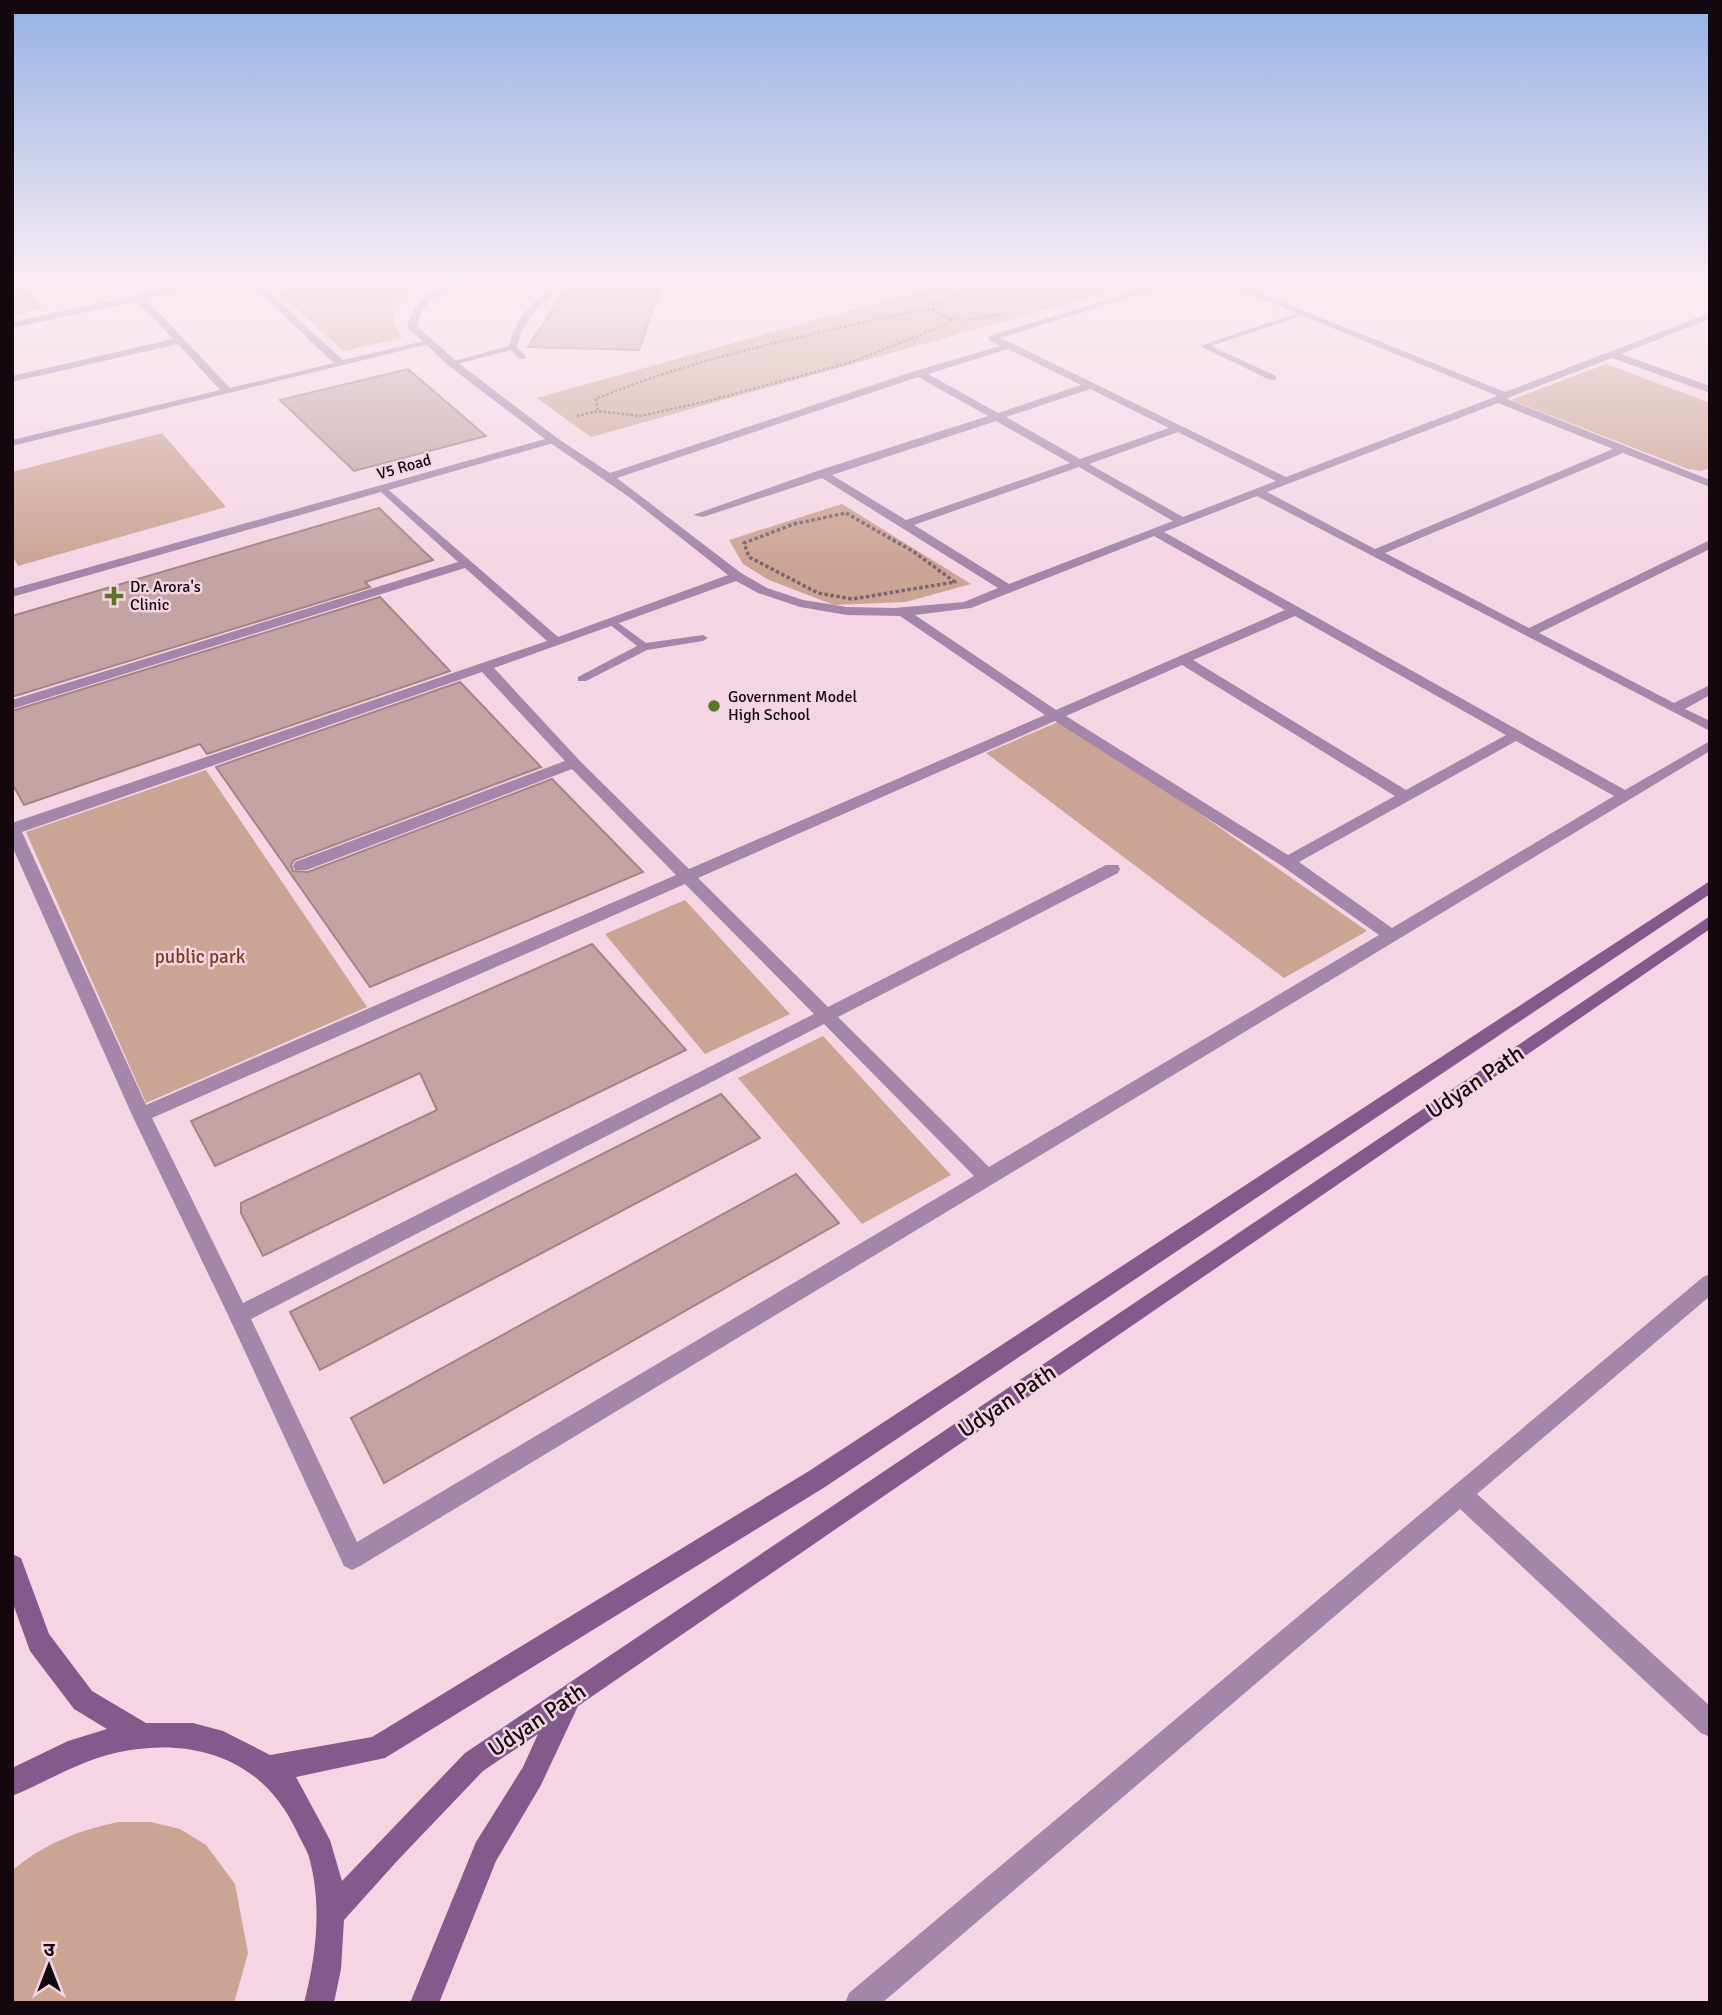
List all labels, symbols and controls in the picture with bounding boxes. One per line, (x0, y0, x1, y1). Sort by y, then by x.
street label: V5 Road (375, 450, 433, 484)
place label: Dr. Arora's Clinic (130, 577, 201, 615)
marker: Dr. Arora's Clinic (104, 586, 124, 606)
place label: Government Model High School (728, 687, 857, 725)
marker: Government Model High School (706, 698, 722, 714)
park label: public park (155, 945, 246, 969)
street label: Udyan Path (1421, 1039, 1529, 1125)
street label: Udyan Path (953, 1358, 1061, 1444)
street label: Udyan Path (483, 1677, 591, 1763)
north arrow (14, 1931, 84, 2001)
text: उ (43, 1938, 55, 1962)

